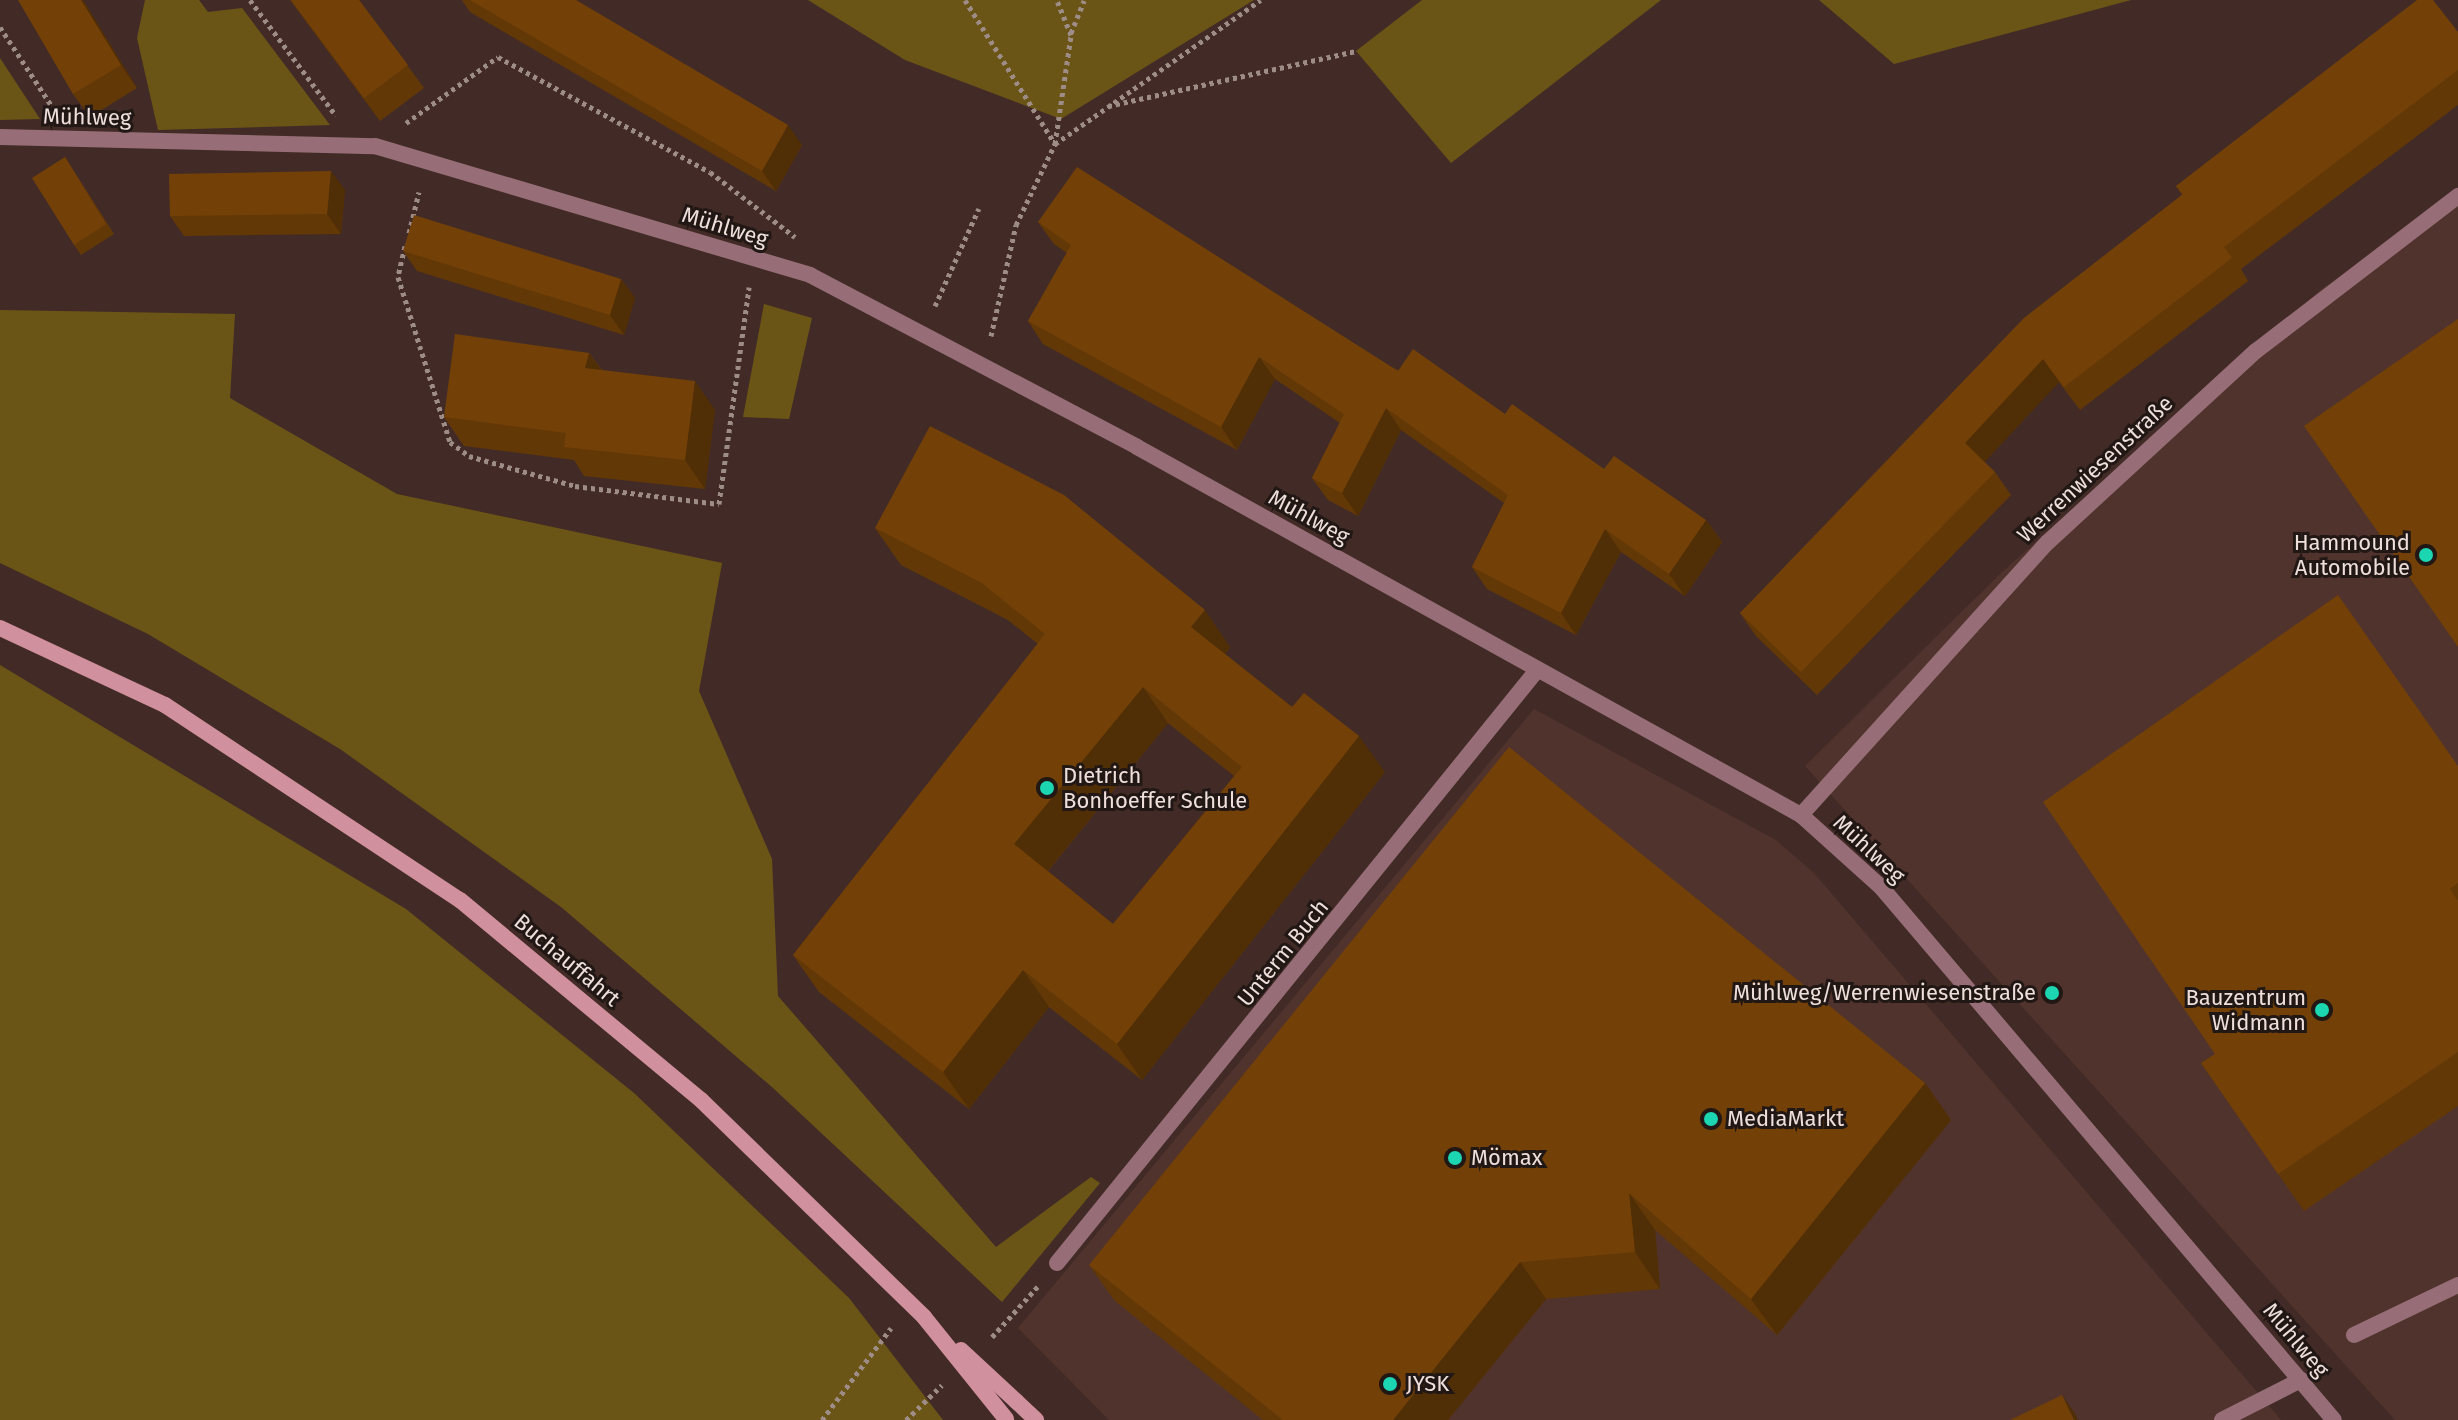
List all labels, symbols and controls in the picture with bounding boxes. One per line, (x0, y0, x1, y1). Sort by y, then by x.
street label: Mühlweg (43, 103, 131, 131)
street label: Mühlweg (679, 201, 771, 253)
street label: Werrenwiesenstraße (2012, 390, 2178, 548)
street label: Mühlweg (1264, 484, 1354, 550)
place label: Hammound Automobile (2294, 529, 2410, 580)
marker: Hammound Automobile (2417, 546, 2435, 564)
place label: Dietrich Bonhoeffer Schule (1063, 762, 1247, 814)
marker: Dietrich Bonhoeffer Schule (1038, 779, 1056, 797)
street label: Mühlweg (1828, 809, 1910, 889)
street label: Unterm Buch (1232, 894, 1334, 1012)
street label: Buchauffahrt (509, 908, 625, 1012)
place label: Mühlweg/Werrenwiesenstraße (1733, 980, 2036, 1006)
marker: Mühlweg/Werrenwiesenstraße (2043, 984, 2061, 1002)
place label: Bauzentrum Widmann (2185, 984, 2306, 1036)
marker: Bauzentrum Widmann (2313, 1001, 2331, 1019)
place label: MediaMarkt (1727, 1106, 1844, 1132)
marker: MediaMarkt (1702, 1110, 1720, 1128)
place label: Mömax (1471, 1145, 1542, 1171)
marker: Mömax (1446, 1149, 1464, 1167)
street label: Mühlweg (2257, 1298, 2335, 1382)
place label: JYSK (1406, 1371, 1449, 1397)
marker: JYSK (1381, 1375, 1399, 1393)

